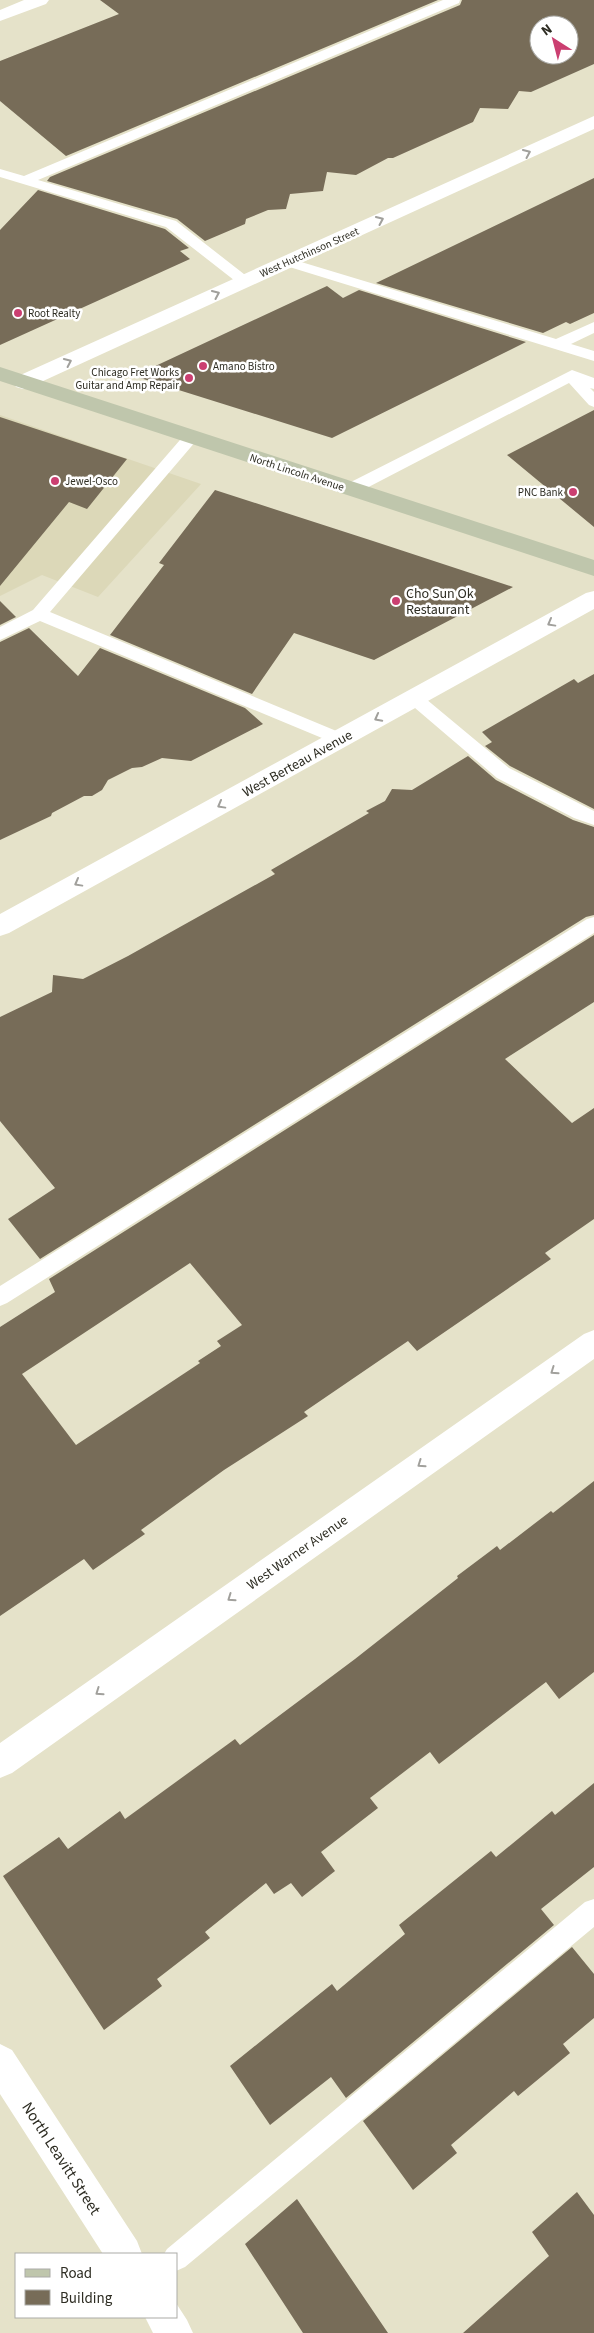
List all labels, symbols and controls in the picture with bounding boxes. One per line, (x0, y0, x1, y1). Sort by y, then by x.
north arrow (529, 15, 579, 65)
text: N (537, 19, 557, 41)
one-way arrow (522, 149, 531, 159)
one-way arrow (375, 216, 384, 226)
street label: West Hutchinson Street (257, 224, 361, 281)
one-way arrow (211, 290, 220, 301)
place label: Root Realty (28, 306, 80, 321)
marker: Root Realty (12, 307, 24, 319)
one-way arrow (63, 357, 72, 368)
place label: Amano Bistro (213, 359, 275, 374)
marker: Amano Bistro (197, 360, 209, 372)
place label: Chicago Fret Works Guitar and Amp Repair (76, 365, 179, 393)
marker: Chicago Fret Works Guitar and Amp Repair (183, 372, 195, 384)
street label: North Lincoln Avenue (248, 450, 347, 495)
place label: Jewel-Osco (65, 474, 118, 489)
marker: Jewel-Osco (49, 475, 61, 487)
place label: PNC Bank (518, 485, 564, 500)
marker: PNC Bank (567, 486, 579, 498)
place label: Cho Sun Ok Restaurant (406, 584, 474, 620)
marker: Cho Sun Ok Restaurant (390, 595, 402, 607)
one-way arrow (548, 616, 557, 626)
one-way arrow (375, 712, 384, 722)
street label: West Berteau Avenue (239, 725, 356, 802)
one-way arrow (217, 798, 226, 808)
one-way arrow (75, 877, 84, 887)
one-way arrow (550, 1365, 560, 1374)
one-way arrow (418, 1458, 427, 1467)
street label: West Warner Avenue (243, 1510, 352, 1595)
one-way arrow (228, 1592, 237, 1601)
one-way arrow (95, 1686, 104, 1695)
street label: North Leavitt Street (16, 2098, 106, 2220)
legend (15, 2253, 178, 2318)
text: Road (60, 2263, 92, 2284)
text: Building (60, 2288, 113, 2309)

